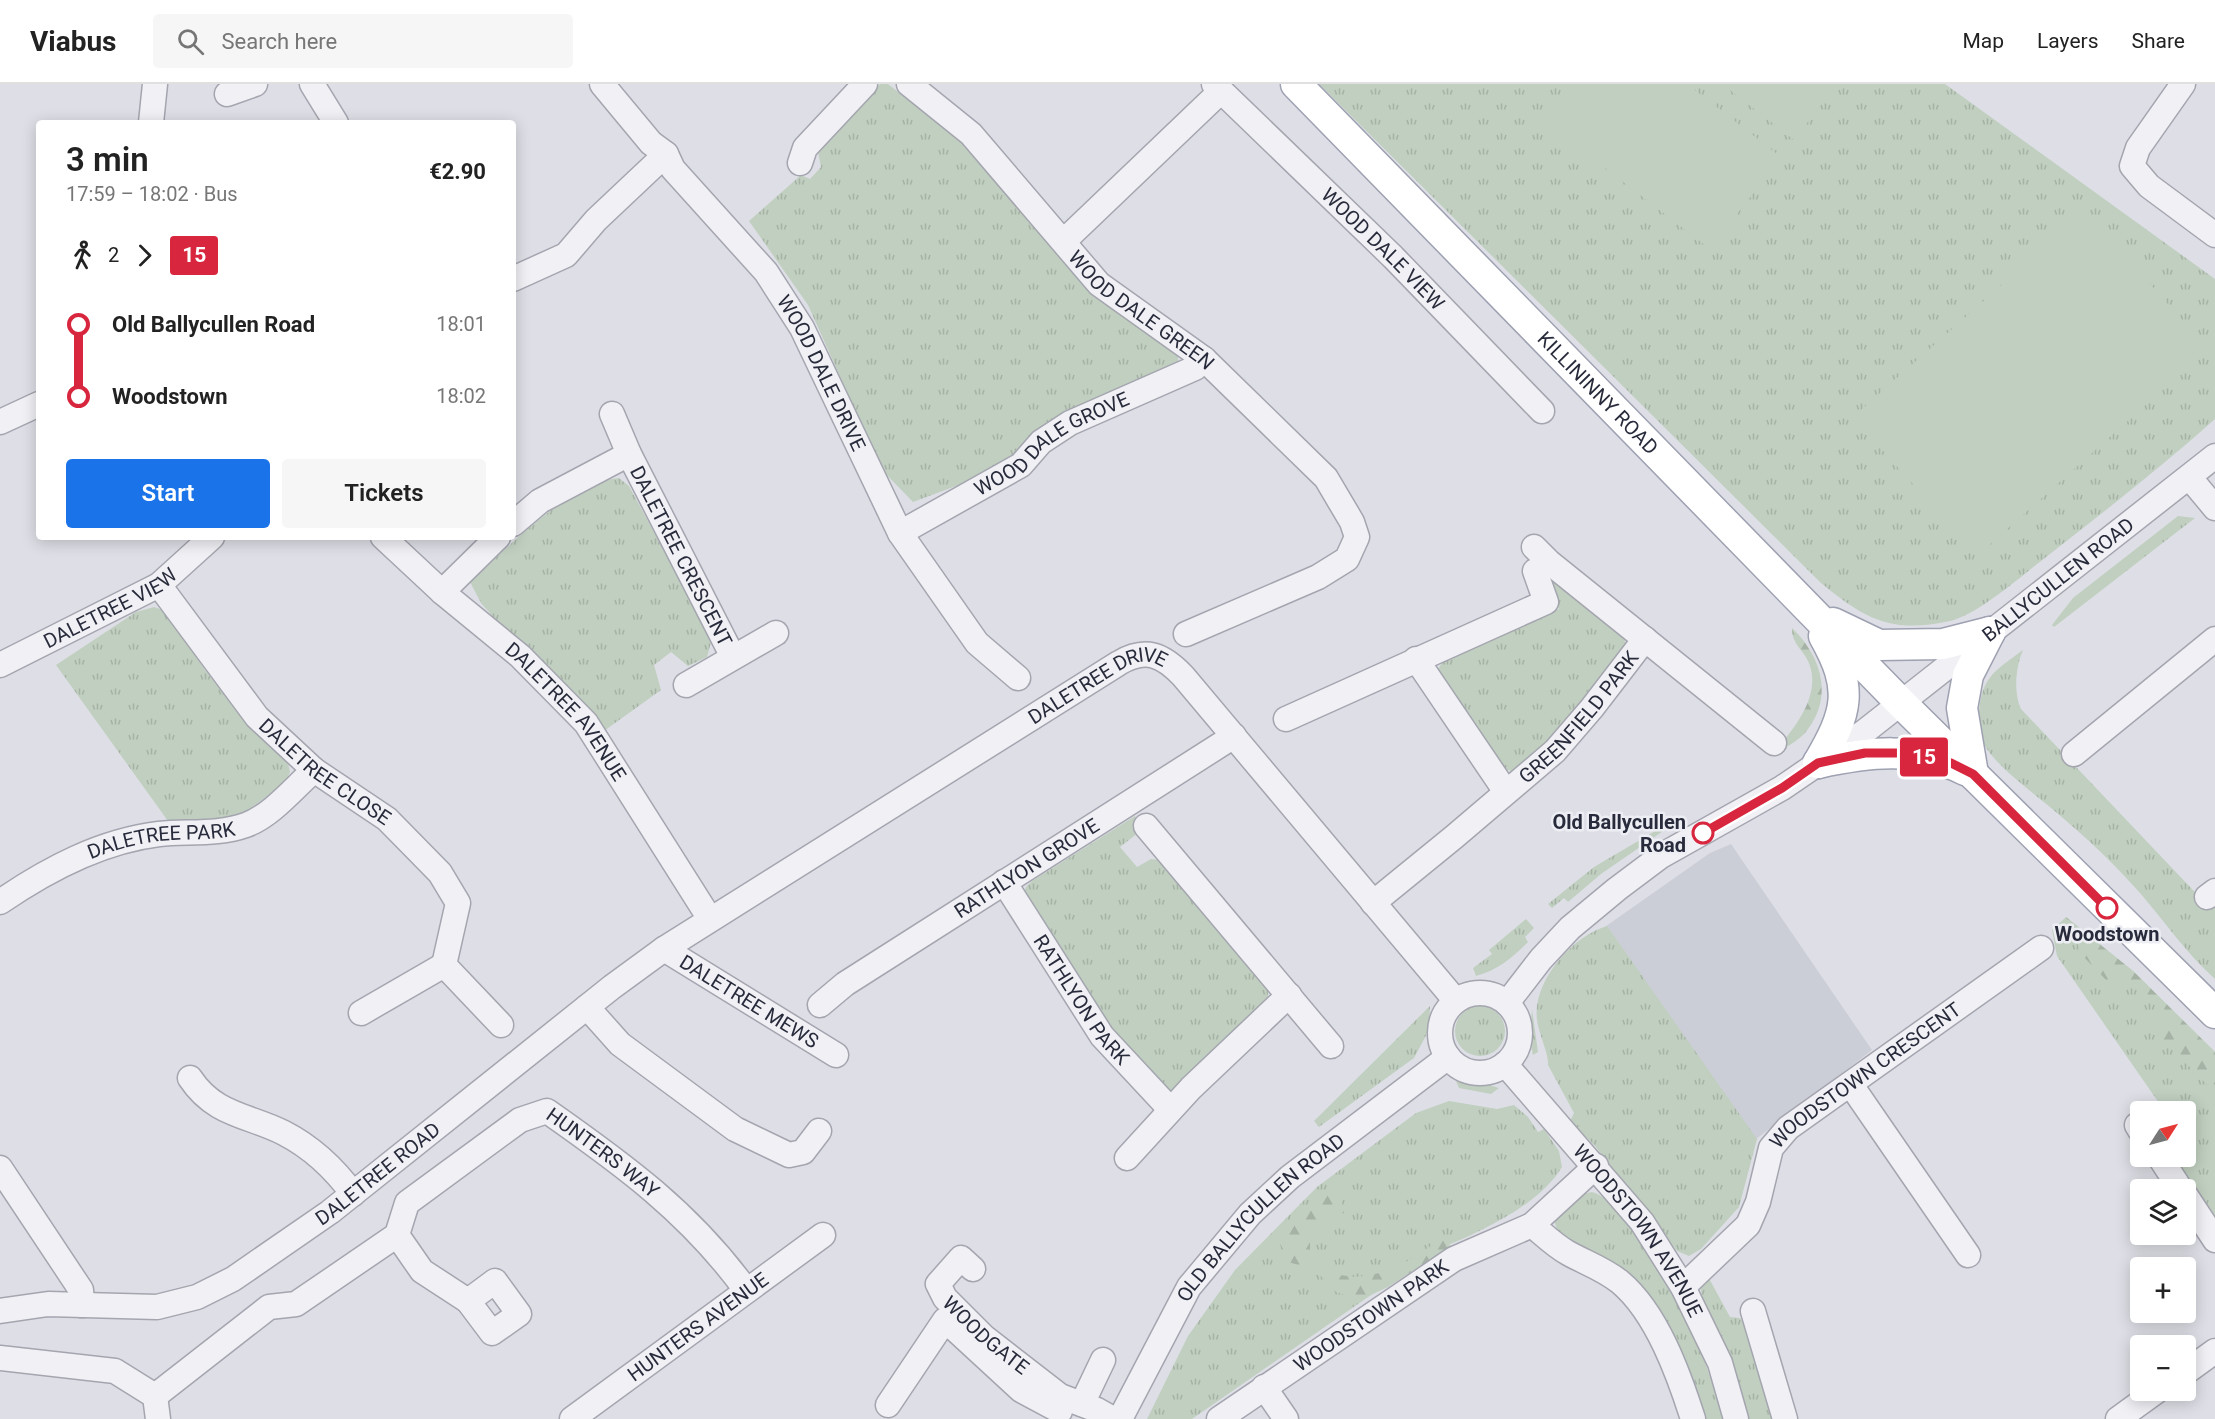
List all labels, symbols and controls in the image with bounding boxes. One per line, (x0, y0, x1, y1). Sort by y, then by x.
search box (153, 14, 573, 68)
text: Viabus (30, 25, 117, 58)
icon: search (174, 25, 207, 58)
text: Search here (222, 29, 337, 54)
text: Map (1962, 29, 2004, 53)
text: Layers (2037, 29, 2098, 53)
text: Share (2131, 29, 2185, 53)
text: 3 min (66, 140, 149, 179)
text: €2.90 (429, 159, 486, 184)
text: 17:59 – 18:02 · Bus (66, 182, 238, 206)
street label: WOOD DALE VIEW (1316, 182, 1450, 315)
icon: walk (66, 239, 99, 272)
icon: forward (128, 239, 161, 272)
text: 2 (108, 243, 119, 267)
text: 15 (182, 243, 206, 267)
street label: WOOD DALE GREEN (1064, 245, 1219, 374)
street label: WOOD DALE DRIVE (772, 290, 871, 455)
text: Old Ballycullen Road (112, 312, 315, 337)
text: 18:01 (436, 312, 486, 336)
street label: KILLININNY ROAD (1533, 327, 1663, 459)
text: Woodstown (112, 384, 228, 409)
text: 18:02 (436, 384, 486, 408)
street label: WOOD DALE GROVE (970, 387, 1133, 501)
button: Start (66, 459, 270, 528)
button: Tickets (282, 459, 486, 528)
street label: DALETREE CRESCENT (625, 462, 737, 650)
street label: BALLYCULLEN ROAD (1977, 512, 2139, 647)
street label: DALETREE VIEW (39, 563, 182, 653)
street label: DALETREE AVENUE (501, 637, 631, 785)
street label: DALETREE DRIVE (1024, 642, 1172, 729)
street label: GREENFIELD PARK (1514, 646, 1644, 788)
street label: DALETREE CLOSE (254, 713, 395, 830)
line badge: 15 (1897, 738, 1951, 776)
text: 15 (1912, 745, 1936, 769)
place label: Old Ballycullen Road (1552, 810, 1686, 857)
street label: RATHLYON GROVE (950, 813, 1104, 923)
street label: DALETREE PARK (84, 817, 237, 864)
marker: Old Ballycullen Road (1692, 822, 1714, 844)
marker: Woodstown (2096, 897, 2118, 919)
place label: Woodstown (2054, 922, 2160, 946)
street label: RATHLYON PARK (1029, 930, 1135, 1070)
street label: DALETREE MEWS (675, 950, 823, 1053)
street label: WOODSTOWN CRESCENT (1764, 997, 1965, 1153)
north arrow (2130, 1101, 2196, 1167)
map controls (2130, 1101, 2196, 1401)
street label: HUNTERS WAY (542, 1102, 664, 1203)
street label: DALETREE ROAD (311, 1117, 445, 1230)
street label: OLD BALLYCULLEN ROAD (1172, 1128, 1349, 1306)
street label: WOODSTOWN AVENUE (1568, 1139, 1708, 1321)
button: layers (2130, 1179, 2196, 1245)
street label: WOODSTOWN PARK (1289, 1254, 1453, 1377)
button: + (2130, 1257, 2196, 1323)
street label: HUNTERS AVENUE (623, 1267, 773, 1386)
street label: WOODGATE (938, 1291, 1034, 1379)
button: − (2130, 1335, 2196, 1401)

